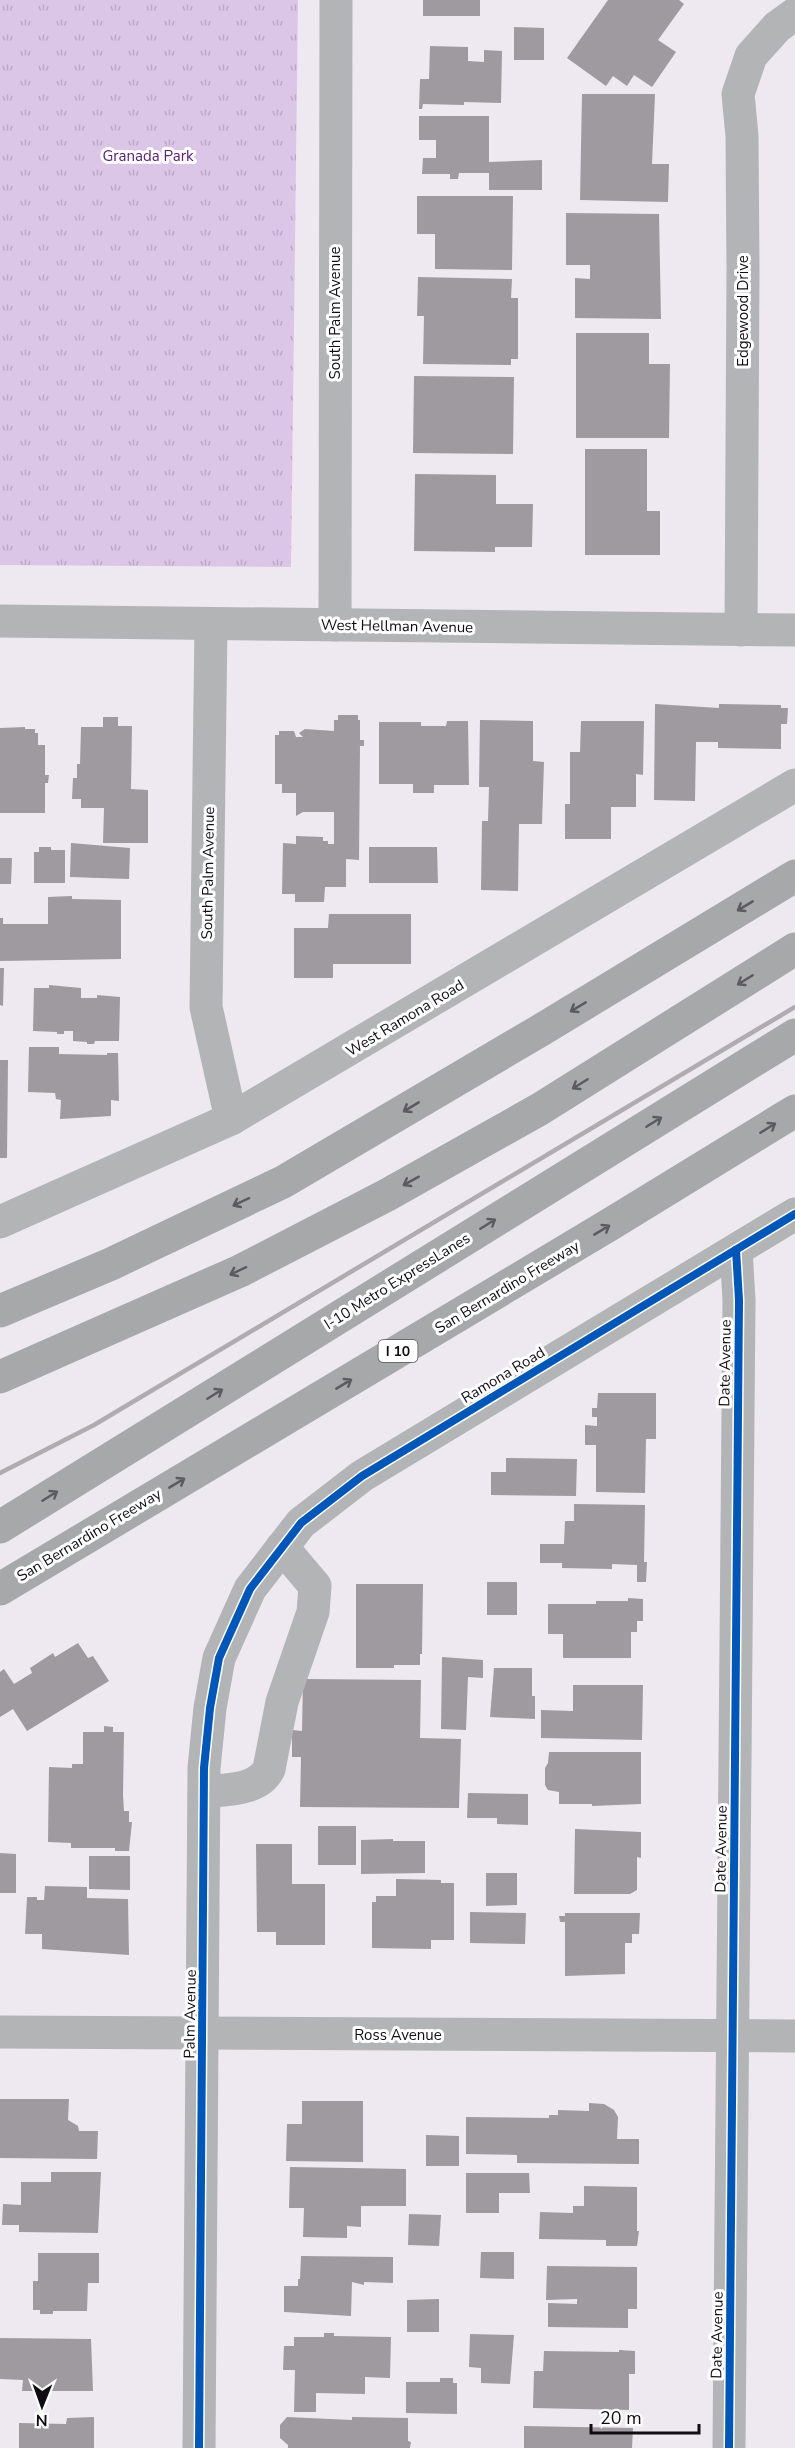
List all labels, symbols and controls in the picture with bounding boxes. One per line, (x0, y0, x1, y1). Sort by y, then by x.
park label: Granada Park (102, 146, 194, 166)
street label: South Palm Avenue (325, 247, 345, 379)
street label: Edgewood Drive (733, 255, 753, 367)
street label: West Hellman Avenue (321, 615, 473, 637)
street label: South Palm Avenue (197, 806, 219, 940)
one-way arrow (737, 901, 754, 913)
one-way arrow (737, 974, 754, 987)
street label: West Ramona Road (342, 975, 468, 1061)
one-way arrow (570, 1002, 587, 1014)
one-way arrow (572, 1078, 589, 1090)
one-way arrow (403, 1101, 420, 1113)
one-way arrow (645, 1115, 662, 1127)
one-way arrow (759, 1121, 776, 1133)
one-way arrow (403, 1175, 420, 1187)
one-way arrow (232, 1197, 250, 1209)
one-way arrow (479, 1218, 496, 1230)
one-way arrow (593, 1224, 610, 1236)
street label: I-10 Metro ExpressLanes (320, 1228, 474, 1334)
street label: San Bernardino Freeway (431, 1236, 583, 1338)
one-way arrow (230, 1266, 248, 1278)
street label: Date Avenue (714, 1319, 736, 1407)
road number: I 10 (378, 1340, 418, 1362)
street label: Ramona Road (457, 1342, 549, 1408)
one-way arrow (335, 1377, 352, 1389)
one-way arrow (206, 1387, 223, 1399)
one-way arrow (168, 1477, 185, 1489)
street label: San Bernardino Freeway (13, 1484, 165, 1586)
one-way arrow (41, 1490, 58, 1502)
street label: Date Avenue (710, 1805, 732, 1893)
street label: Palm Avenue (179, 1969, 201, 2059)
street label: Ross Avenue (354, 2025, 442, 2045)
street label: Date Avenue (706, 2291, 728, 2379)
north arrow (12, 2376, 72, 2436)
scale bar (591, 2397, 699, 2435)
text: 20 m (600, 2406, 642, 2430)
text: N (36, 2409, 48, 2431)

